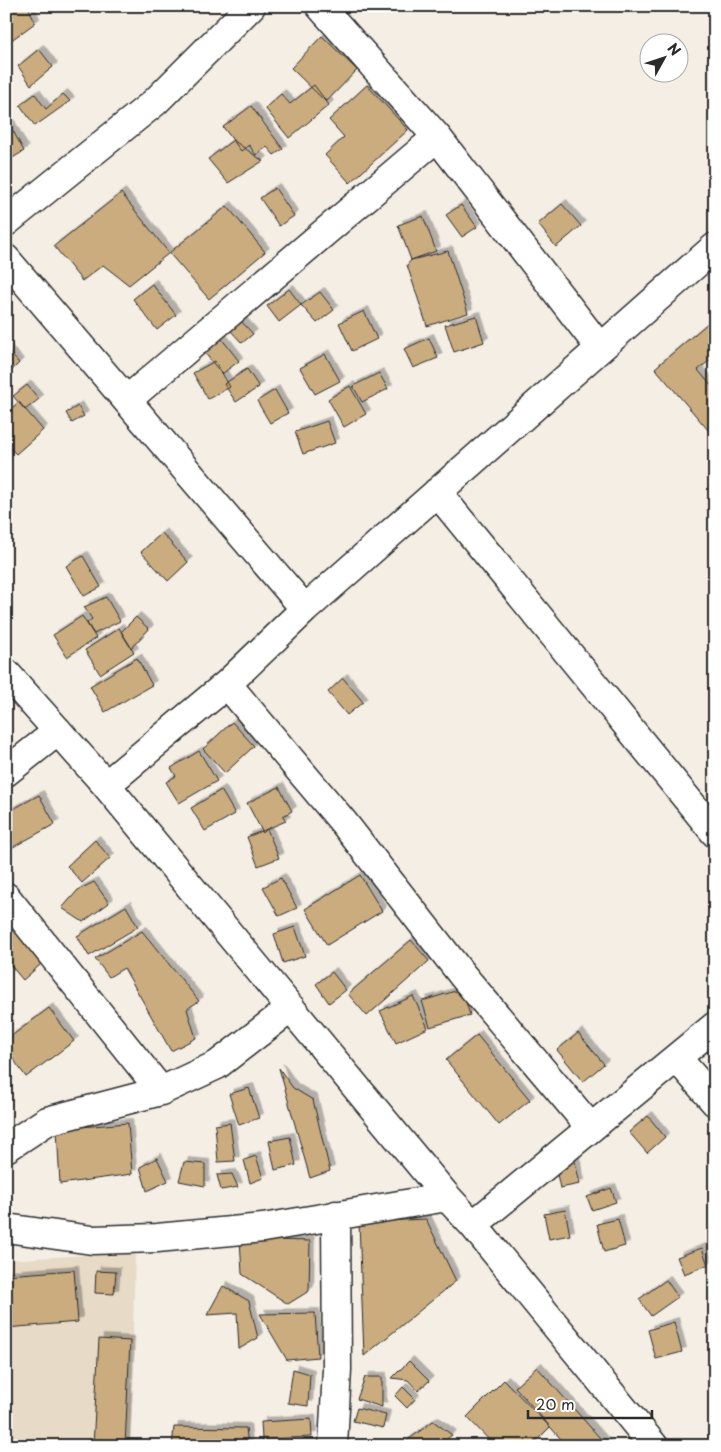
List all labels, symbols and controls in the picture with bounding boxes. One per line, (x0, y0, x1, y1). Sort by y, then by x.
north arrow (638, 32, 688, 82)
text: N (663, 38, 686, 60)
scale bar (528, 1387, 652, 1419)
text: 20 m (536, 1392, 575, 1415)

